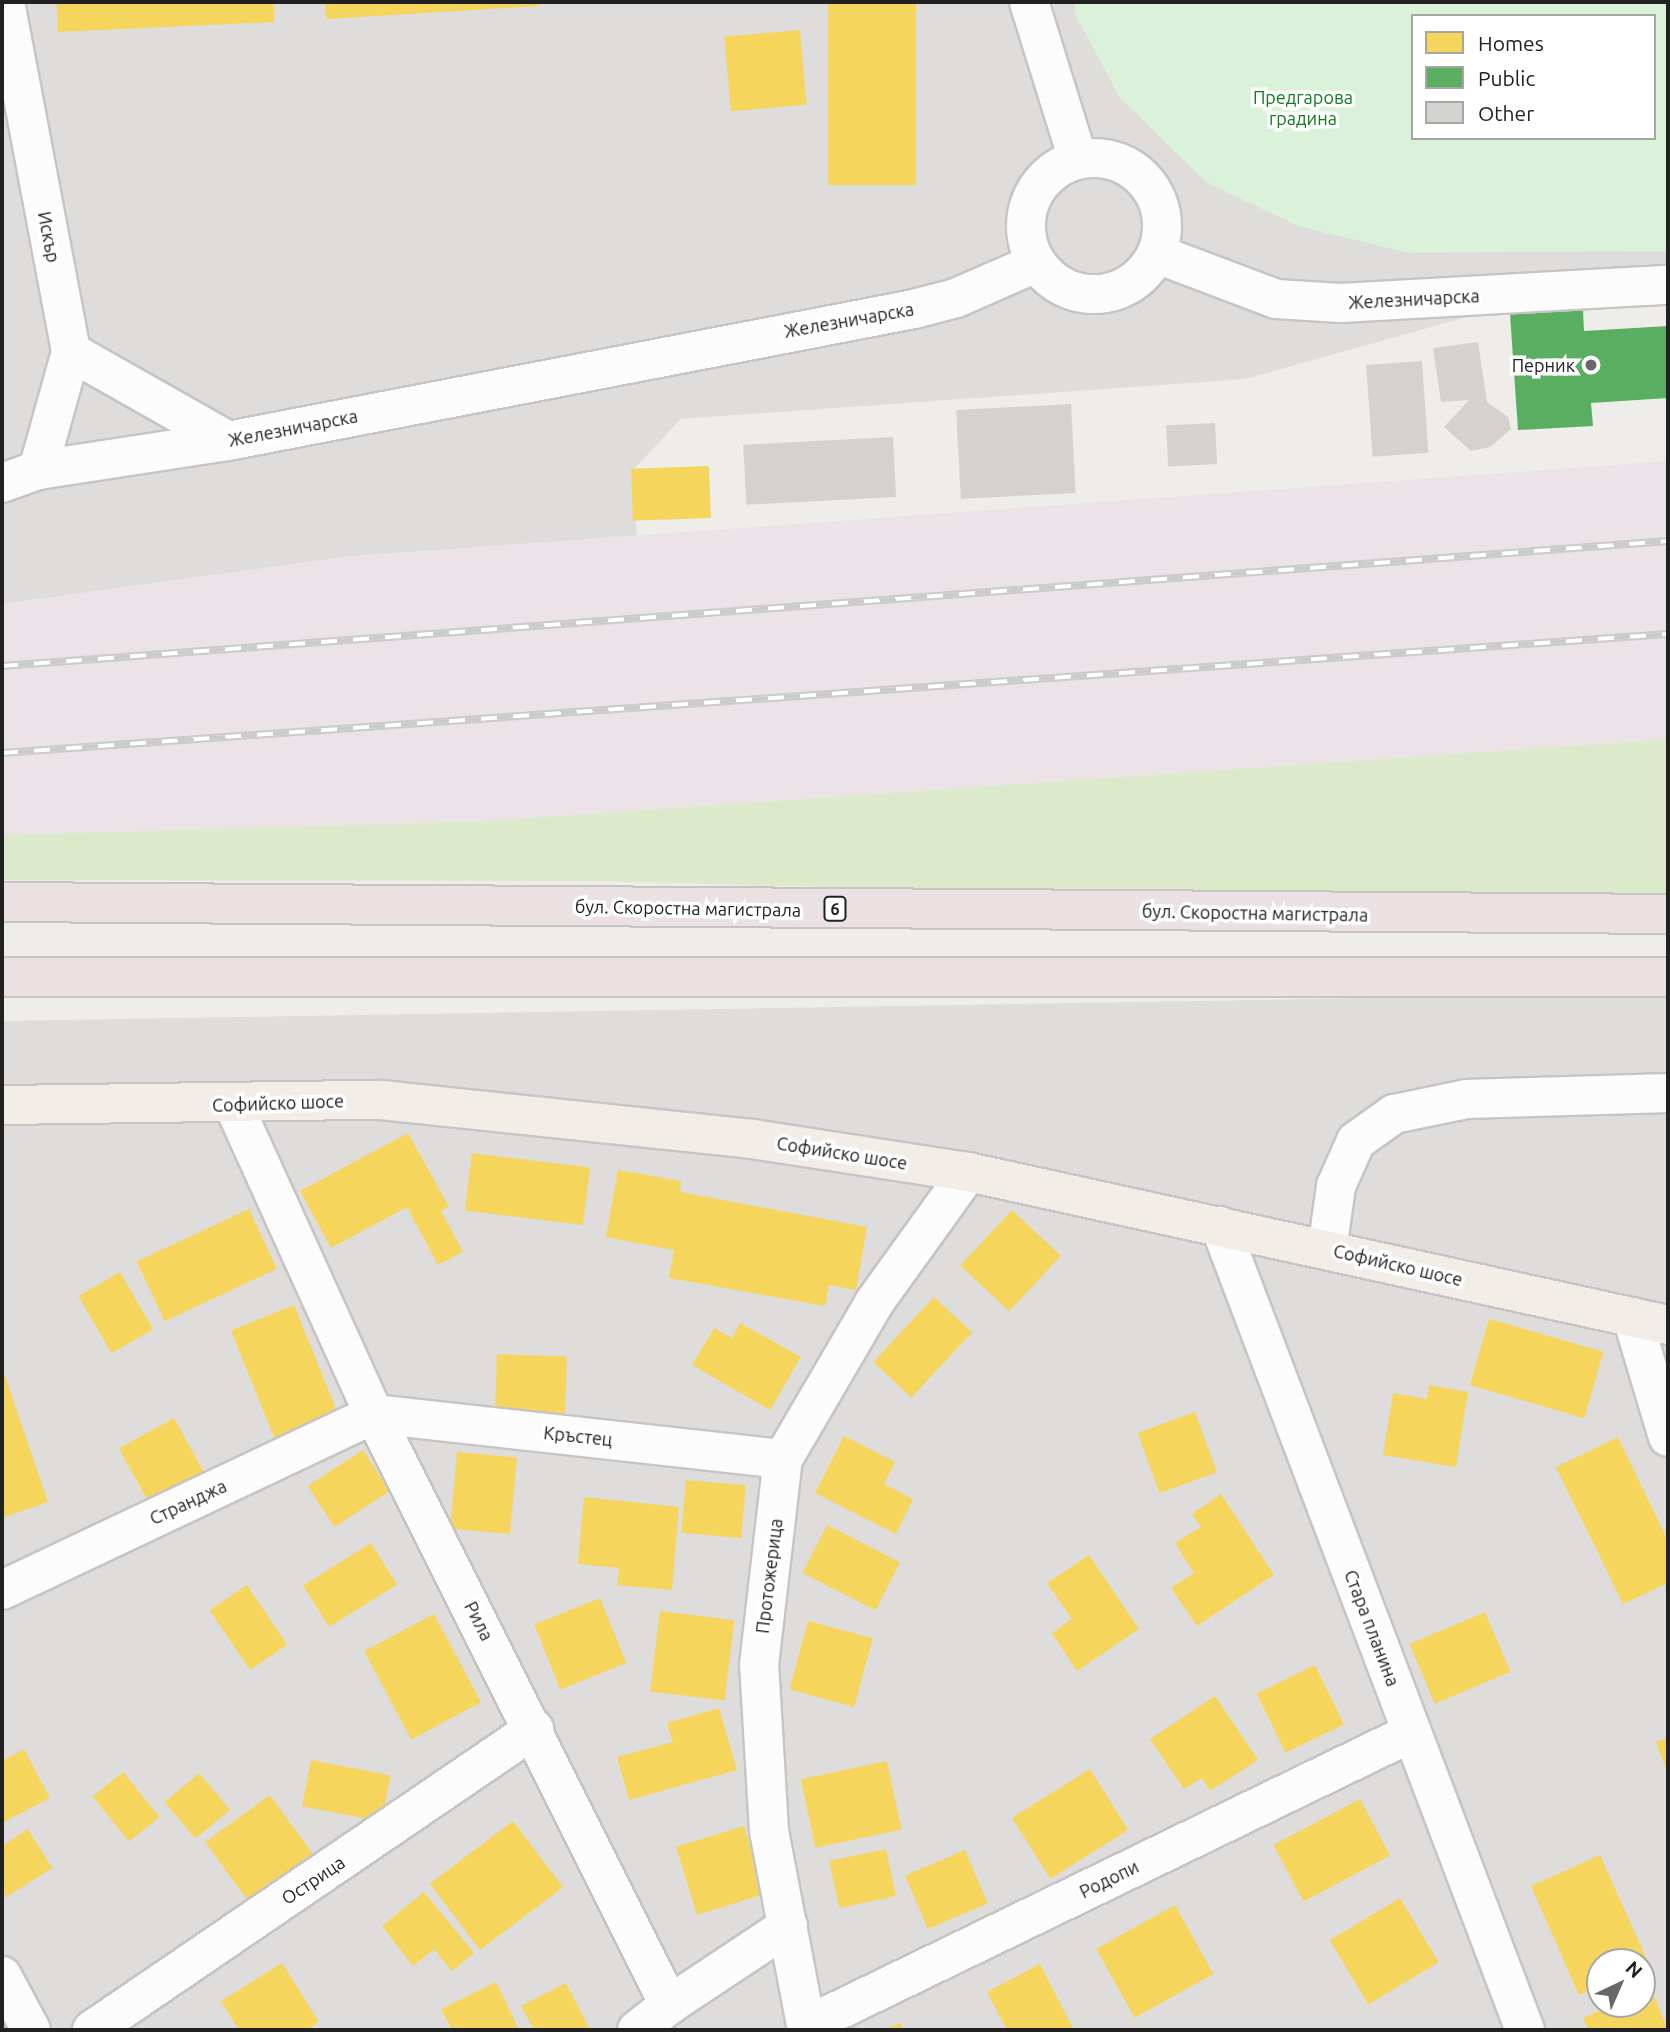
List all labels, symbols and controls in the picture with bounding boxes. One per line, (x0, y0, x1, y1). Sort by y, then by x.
legend (1411, 14, 1656, 140)
text: Homes (1478, 31, 1544, 55)
text: Public (1478, 66, 1535, 90)
park label: Предгарова градина (1253, 87, 1353, 130)
text: Other (1478, 101, 1534, 125)
street label: Искър (33, 210, 65, 264)
street label: Железничарска (1348, 285, 1480, 313)
street label: Железничарска (782, 298, 916, 342)
place label: Перник (1512, 354, 1575, 376)
marker: Перник (1581, 355, 1601, 375)
street label: Железничарска (226, 405, 360, 451)
street label: бул. Скоростна магистрала (575, 895, 801, 921)
road number: 6 (823, 897, 847, 922)
street label: бул. Скоростна магистрала (1142, 900, 1368, 926)
street label: Софийско шосе (212, 1090, 344, 1116)
street label: Софийско шосе (775, 1132, 909, 1174)
street label: Софийско шосе (1331, 1240, 1465, 1290)
street label: Кръстец (543, 1422, 613, 1450)
street label: Странджа (146, 1475, 230, 1529)
street label: Протожерица (751, 1517, 787, 1635)
street label: Стара планина (1340, 1567, 1404, 1689)
street label: Рила (460, 1598, 498, 1644)
street label: Острица (277, 1851, 349, 1909)
street label: Родопи (1076, 1855, 1142, 1903)
north arrow (1586, 1948, 1656, 2018)
text: N (1621, 1956, 1647, 1982)

